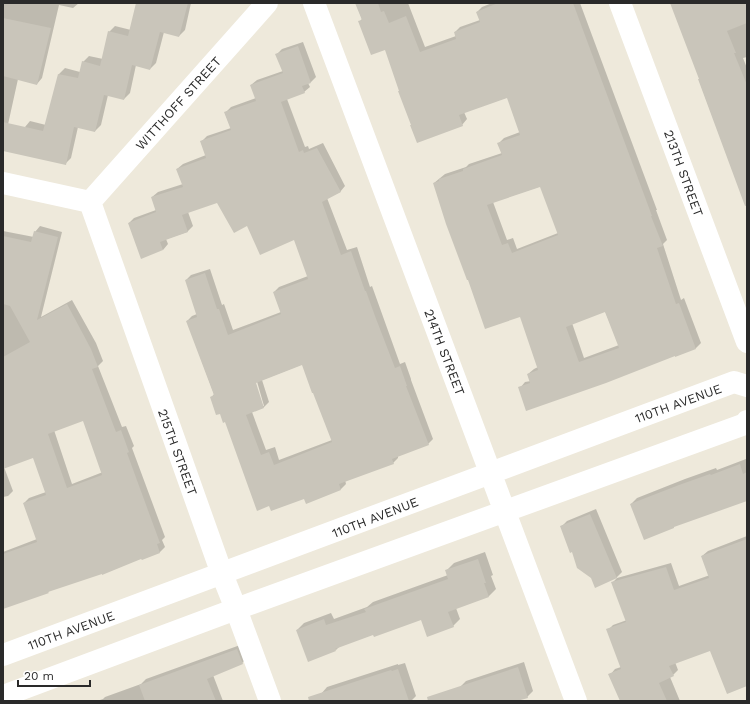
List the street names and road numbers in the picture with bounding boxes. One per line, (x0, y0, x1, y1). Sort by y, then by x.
street label: WITTHOFF STREET (133, 54, 224, 153)
street label: 213TH STREET (661, 128, 706, 219)
street label: 214TH STREET (421, 307, 468, 397)
street label: 110TH AVENUE (633, 381, 724, 426)
street label: 215TH STREET (155, 407, 200, 498)
street label: 110TH AVENUE (330, 494, 420, 541)
street label: 110TH AVENUE (26, 608, 117, 653)

